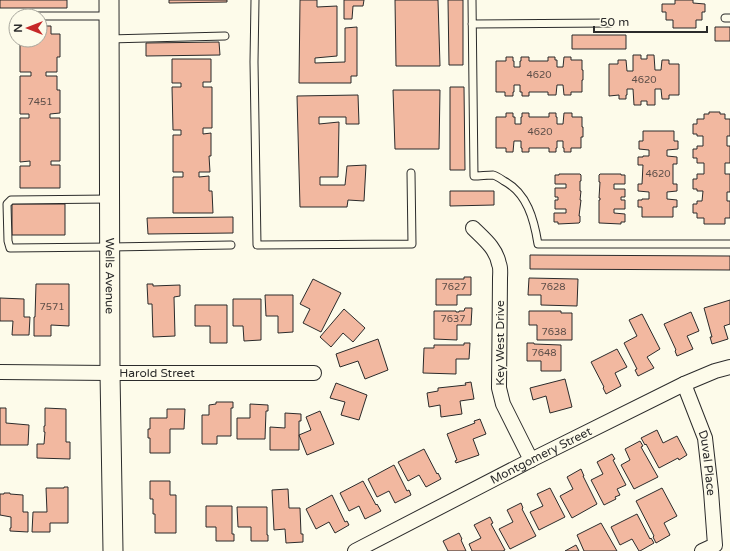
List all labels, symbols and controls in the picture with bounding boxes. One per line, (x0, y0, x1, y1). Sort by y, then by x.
north arrow (8, 8, 48, 48)
scale bar (594, 8, 707, 34)
text: 50 m (600, 15, 629, 29)
text: N (12, 24, 25, 32)
house number: 4620 (526, 69, 552, 81)
house number: 4620 (631, 74, 657, 86)
house number: 7451 (27, 96, 53, 108)
house number: 4620 (527, 126, 553, 138)
house number: 4620 (645, 168, 671, 180)
street label: Wells Avenue (103, 238, 117, 314)
house number: 7627 (441, 281, 467, 293)
house number: 7628 (540, 281, 566, 293)
street label: Key West Drive (493, 300, 507, 386)
house number: 7571 (39, 301, 65, 313)
house number: 7637 (440, 313, 466, 325)
house number: 7638 (541, 326, 567, 338)
house number: 7648 (531, 347, 557, 359)
street label: Harold Street (119, 366, 195, 380)
street label: Montgomery Street (488, 424, 594, 487)
street label: Duval Place (696, 428, 718, 497)

